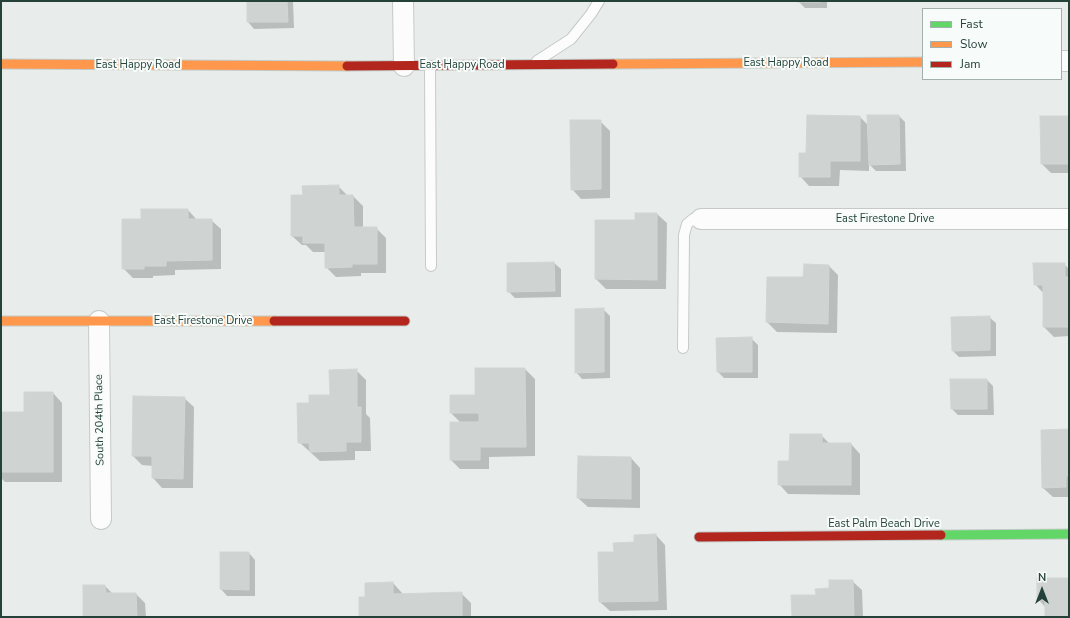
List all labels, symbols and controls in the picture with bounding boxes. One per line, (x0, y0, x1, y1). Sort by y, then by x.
legend (922, 8, 1062, 80)
text: Fast (960, 16, 983, 32)
text: Slow (960, 36, 988, 52)
street label: East Happy Road (743, 56, 829, 70)
text: Jam (960, 56, 981, 72)
street label: East Happy Road (95, 58, 181, 72)
street label: East Happy Road (419, 58, 505, 72)
street label: East Firestone Drive (836, 212, 934, 226)
street label: East Firestone Drive (154, 314, 252, 328)
street label: South 204th Place (93, 374, 107, 466)
street label: East Palm Beach Drive (828, 517, 940, 531)
north arrow (1022, 570, 1062, 610)
text: N (1038, 570, 1046, 585)

